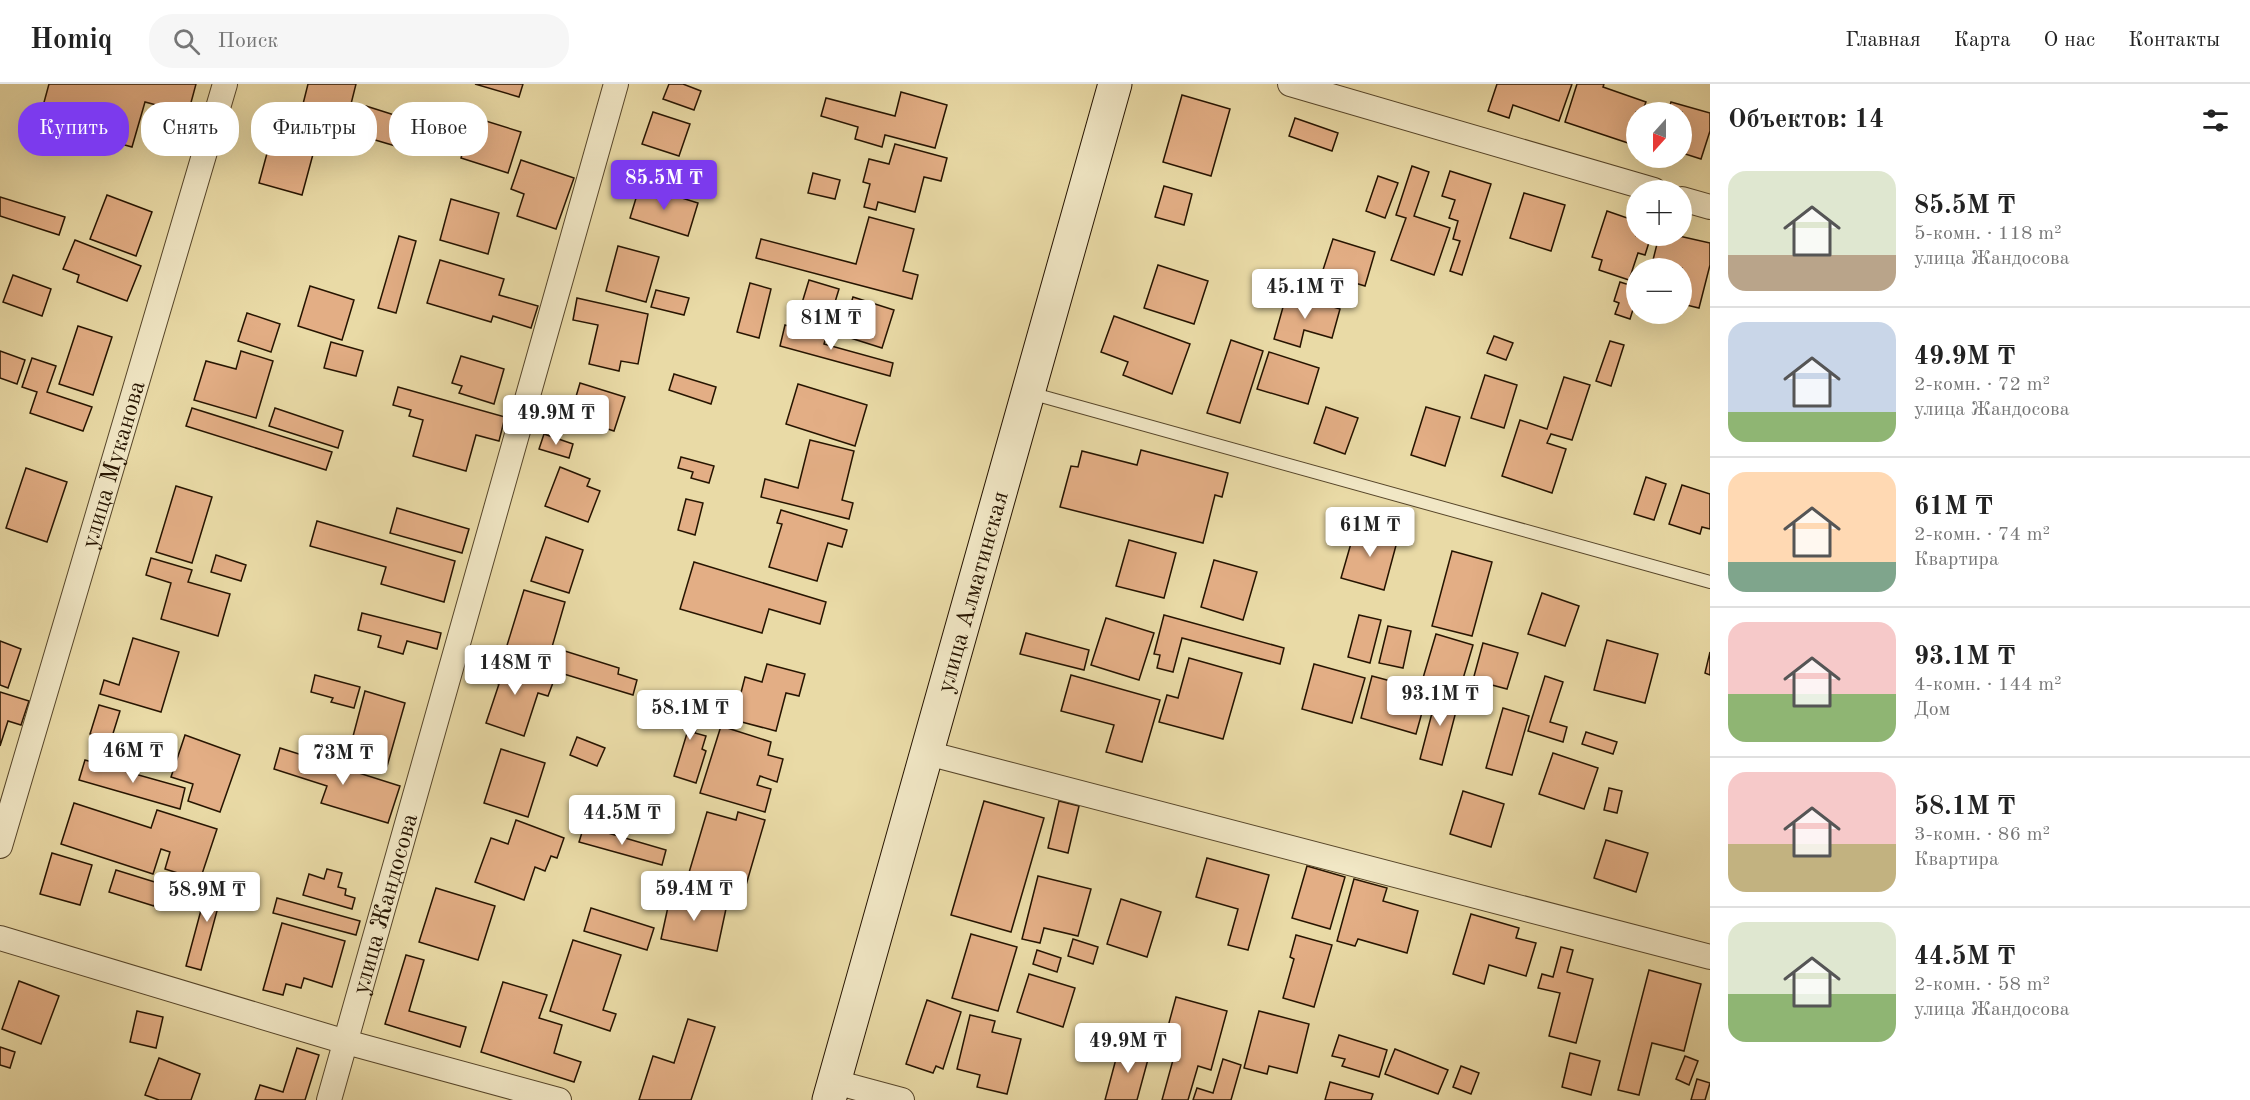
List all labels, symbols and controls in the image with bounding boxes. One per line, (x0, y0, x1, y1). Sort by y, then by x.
search box (149, 14, 569, 68)
icon: search (170, 25, 203, 58)
text: Homiq (30, 27, 113, 55)
text: Поиск (218, 30, 278, 52)
text: Главная (1845, 30, 1921, 51)
text: Карта (1954, 30, 2011, 51)
text: О нас (2044, 30, 2095, 51)
text: Контакты (2128, 30, 2220, 51)
chip: Купить (18, 102, 129, 156)
chip: Снять (141, 102, 239, 156)
chip: Фильтры (251, 102, 377, 156)
chip: Новое (389, 102, 488, 156)
north arrow (1626, 102, 1692, 168)
map controls (1626, 102, 1692, 324)
icon: filters (2199, 104, 2232, 137)
text: Объектов: 14 (1728, 107, 1884, 133)
pin: 85.5M ₸ (609, 160, 719, 211)
text: 85.5M ₸ (625, 169, 703, 189)
button: + (1626, 180, 1692, 246)
text: 85.5M ₸ (1914, 193, 2016, 219)
icon: home (1776, 195, 1848, 267)
text: 5-комн. · 118 m² (1914, 224, 2062, 244)
text: улица Жандосова (1914, 249, 2070, 269)
button: − (1626, 258, 1692, 324)
pin: 45.1M ₸ (1250, 269, 1360, 320)
text: 45.1M ₸ (1266, 278, 1344, 298)
pin: 81M ₸ (789, 300, 873, 351)
text: 81M ₸ (801, 309, 861, 329)
text: 49.9M ₸ (1914, 344, 2016, 370)
icon: home (1776, 346, 1848, 418)
text: 2-комн. · 72 m² (1914, 375, 2050, 395)
street label: улица Муканова (79, 378, 151, 551)
pin: 49.9M ₸ (501, 395, 611, 446)
text: улица Жандосова (1914, 400, 2070, 420)
text: 49.9M ₸ (517, 404, 595, 424)
street label: улица Алматинская (934, 489, 1014, 696)
text: 61M ₸ (1914, 494, 1993, 520)
icon: home (1776, 496, 1848, 568)
pin: 61M ₸ (1328, 507, 1412, 558)
text: 61M ₸ (1340, 516, 1400, 536)
text: 2-комн. · 74 m² (1914, 525, 2050, 545)
text: Квартира (1914, 550, 1999, 570)
text: 93.1M ₸ (1914, 644, 2016, 670)
pin: 148M ₸ (466, 645, 564, 696)
icon: home (1776, 646, 1848, 718)
text: 148M ₸ (479, 654, 551, 674)
text: 4-комн. · 144 m² (1914, 675, 2062, 695)
pin: 93.1M ₸ (1385, 676, 1495, 727)
text: 93.1M ₸ (1401, 685, 1479, 705)
pin: 58.1M ₸ (635, 690, 745, 741)
text: 58.1M ₸ (651, 699, 729, 719)
text: Дом (1914, 700, 1950, 720)
pin: 46M ₸ (91, 733, 175, 784)
pin: 73M ₸ (301, 735, 385, 786)
text: 46M ₸ (103, 742, 163, 762)
text: 73M ₸ (313, 744, 373, 764)
text: 58.1M ₸ (1914, 794, 2016, 820)
pin: 44.5M ₸ (567, 795, 677, 846)
icon: home (1776, 796, 1848, 868)
text: 44.5M ₸ (583, 804, 661, 824)
street label: улица Жандосова (349, 811, 423, 997)
text: 3-комн. · 86 m² (1914, 825, 2050, 845)
text: Квартира (1914, 850, 1999, 870)
pin: 59.4M ₸ (639, 871, 749, 922)
pin: 58.9M ₸ (152, 872, 262, 923)
text: 59.4M ₸ (655, 880, 733, 900)
text: 58.9M ₸ (168, 881, 246, 901)
text: 44.5M ₸ (1914, 944, 2016, 970)
icon: home (1776, 946, 1848, 1018)
text: 2-комн. · 58 m² (1914, 975, 2050, 995)
text: улица Жандосова (1914, 1000, 2070, 1020)
pin: 49.9M ₸ (1073, 1023, 1183, 1074)
text: 49.9M ₸ (1089, 1032, 1167, 1052)

